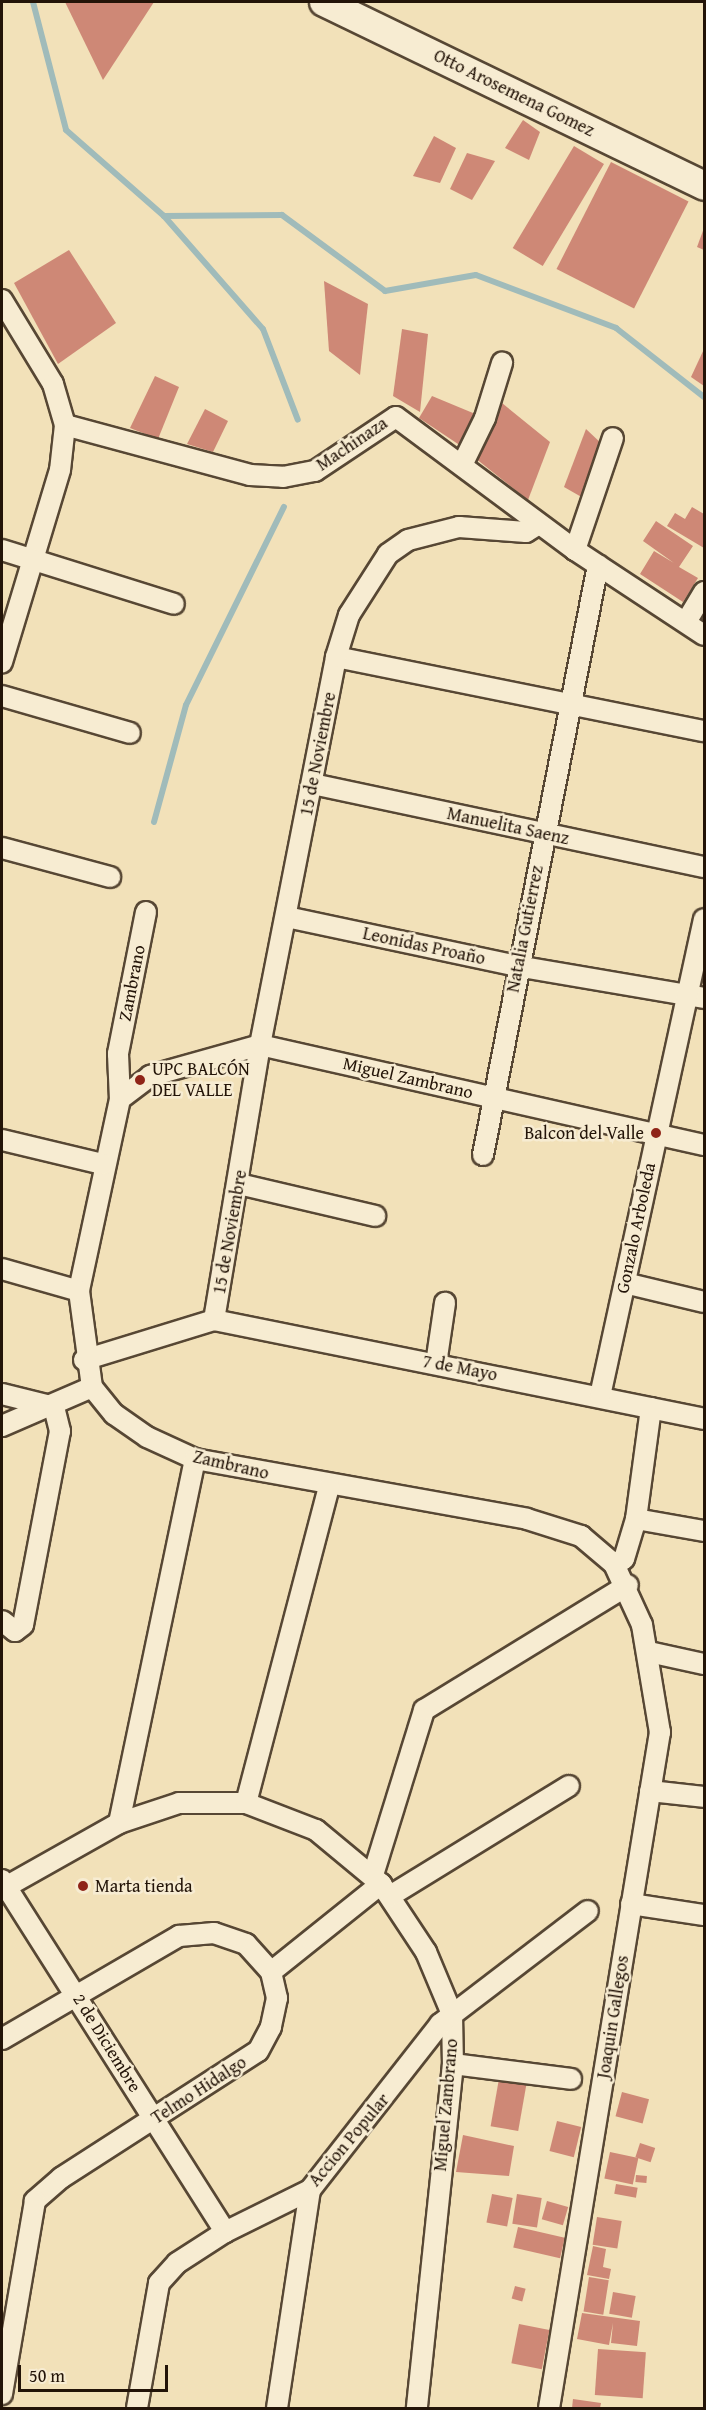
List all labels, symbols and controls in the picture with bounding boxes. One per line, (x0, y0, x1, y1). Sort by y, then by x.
street label: Otto Arosemena Gomez (430, 45, 598, 141)
street label: Machinaza (312, 412, 392, 476)
street label: 15 de Noviembre (295, 690, 341, 818)
street label: Manuelita Saenz (445, 803, 571, 849)
street label: Natalia Gutierrez (502, 864, 548, 994)
street label: Leonidas Proaño (361, 922, 487, 970)
street label: Zambrano (114, 943, 150, 1023)
street label: Miguel Zambrano (341, 1053, 475, 1103)
place label: UPC BALCÓN DEL VALLE (152, 1059, 250, 1102)
marker: UPC BALCÓN DEL VALLE (133, 1073, 147, 1087)
place label: Balcon del Valle (524, 1122, 644, 1144)
marker: Balcon del Valle (649, 1126, 663, 1140)
street label: Gonzalo Arboleda (612, 1161, 660, 1295)
street label: 15 de Noviembre (208, 1168, 252, 1296)
street label: 7 de Mayo (421, 1350, 499, 1386)
street label: Zambrano (191, 1446, 271, 1484)
place label: Marta tienda (95, 1875, 193, 1897)
marker: Marta tienda (76, 1879, 90, 1893)
street label: Joaquin Gallegos (593, 1954, 633, 2080)
street label: 2 de Diciembre (68, 1990, 146, 2096)
street label: Miguel Zambrano (429, 2038, 463, 2172)
street label: Telmo Hidalgo (147, 2051, 251, 2129)
street label: Accion Popular (304, 2089, 394, 2191)
scale bar (21, 2353, 171, 2391)
text: 50 m (29, 2362, 65, 2389)

